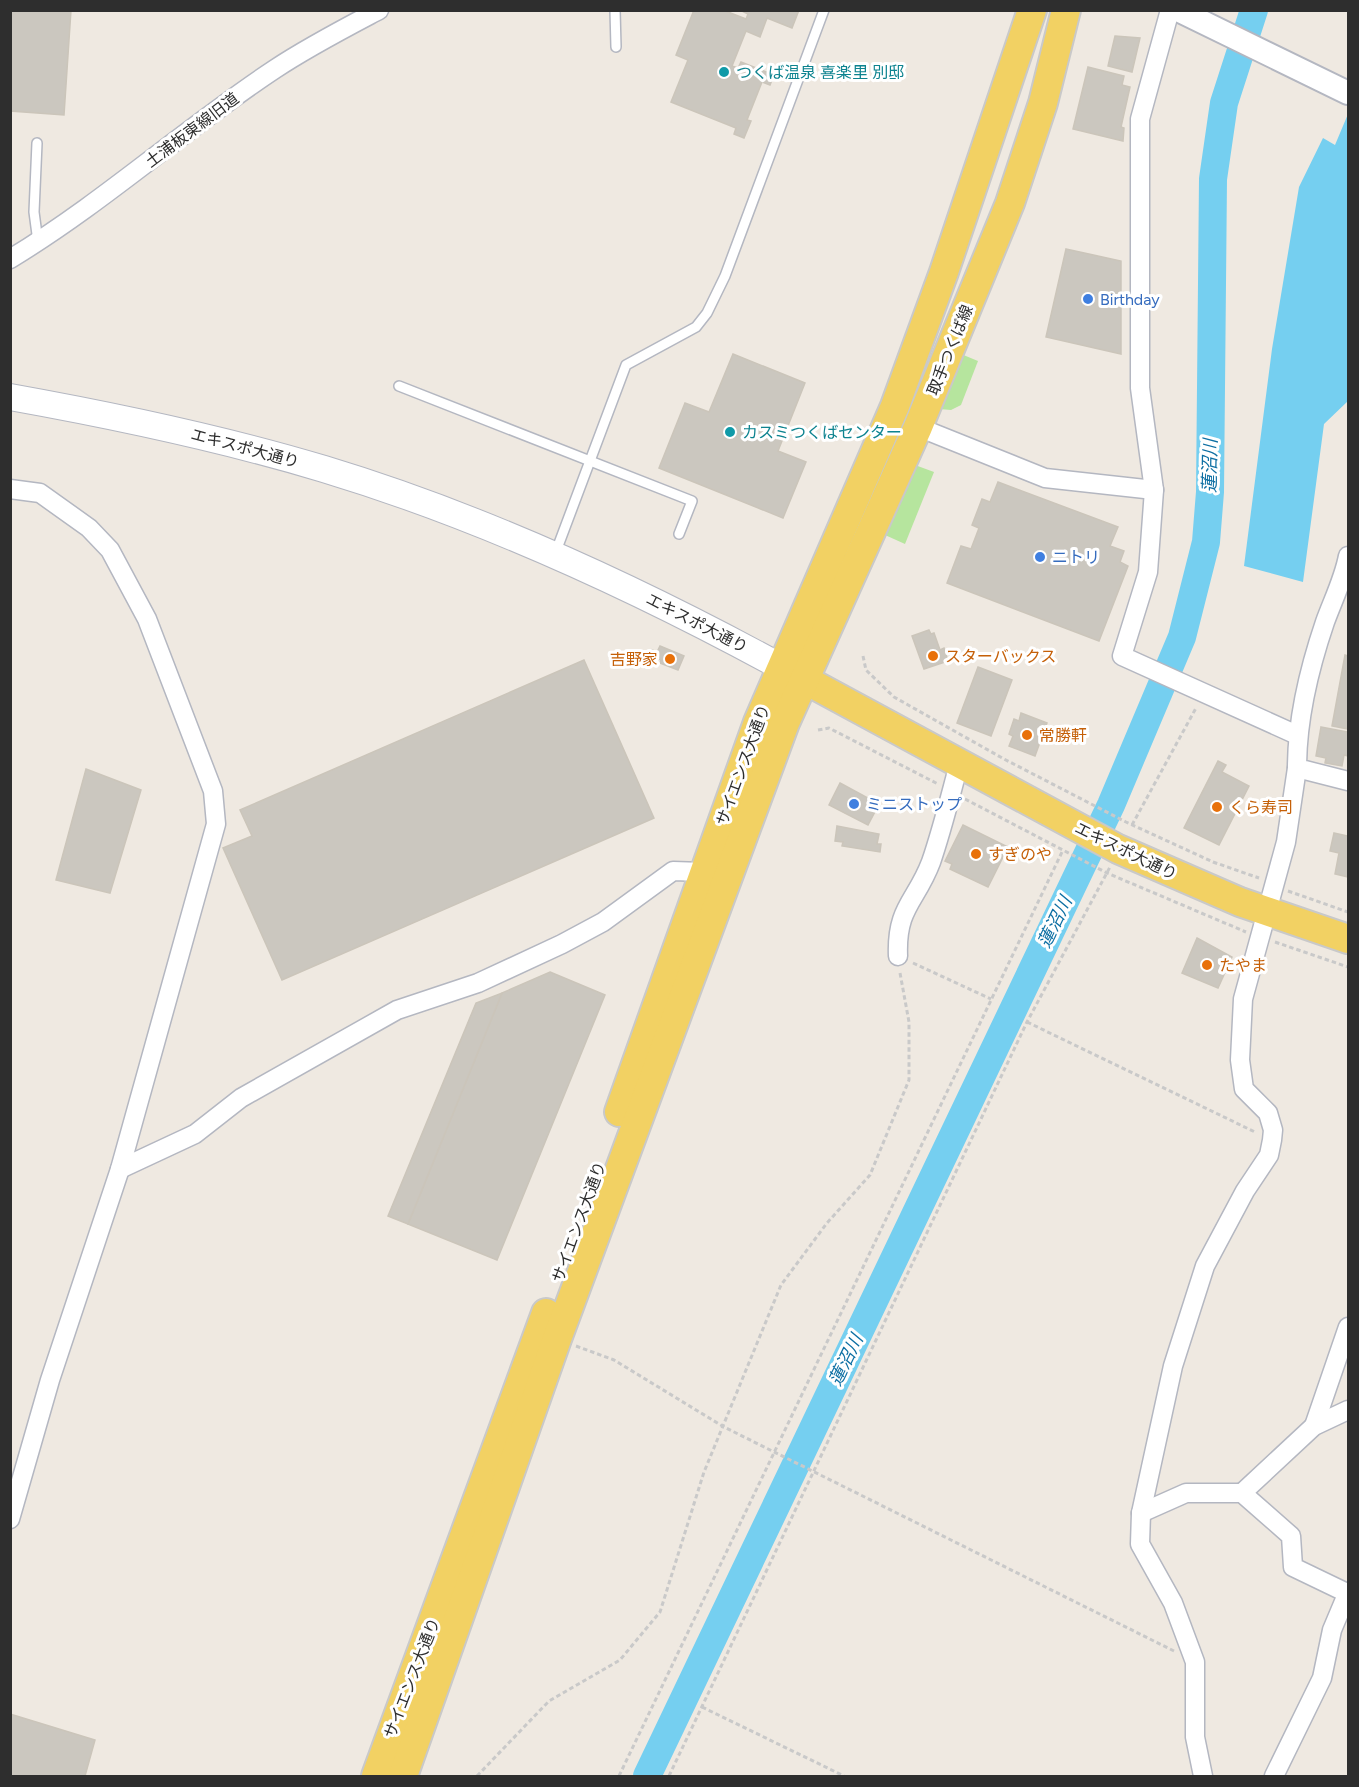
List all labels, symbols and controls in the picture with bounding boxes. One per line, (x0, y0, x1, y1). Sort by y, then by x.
place label: つくば温泉 喜楽里 別邸 (736, 63, 904, 82)
marker: つくば温泉 喜楽里 別邸 (717, 65, 731, 79)
street label: 土浦板東線旧道 (142, 89, 242, 171)
place label: Birthday (1100, 290, 1160, 309)
marker: Birthday (1081, 292, 1095, 306)
street label: 取手つくば線 (923, 302, 977, 398)
place label: カスミつくばセンター (742, 423, 902, 442)
street label: エキスポ大通り (189, 424, 301, 472)
marker: カスミつくばセンター (723, 425, 737, 439)
water label: 蓮沼川 (1199, 437, 1222, 493)
place label: ニトリ (1052, 548, 1100, 567)
marker: ニトリ (1033, 550, 1047, 564)
street label: エキスポ大通り (643, 589, 751, 657)
place label: スターバックス (945, 647, 1056, 666)
marker: スターバックス (926, 649, 940, 663)
place label: 吉野家 (610, 650, 658, 669)
marker: 吉野家 (663, 652, 677, 666)
street label: サイエンス大通り (712, 702, 774, 828)
place label: 常勝軒 (1039, 726, 1087, 745)
marker: 常勝軒 (1020, 728, 1034, 742)
place label: ミニストップ (866, 795, 962, 814)
marker: ミニストップ (847, 797, 861, 811)
place label: くら寿司 (1229, 798, 1293, 817)
marker: くら寿司 (1210, 800, 1224, 814)
street label: エキスポ大通り (1072, 818, 1180, 884)
place label: すぎのや (988, 845, 1052, 864)
marker: すぎのや (969, 847, 983, 861)
water label: 蓮沼川 (1033, 891, 1078, 951)
place label: たやま (1219, 956, 1267, 975)
marker: たやま (1200, 958, 1214, 972)
street label: サイエンス大通り (548, 1159, 610, 1285)
water label: 蓮沼川 (824, 1329, 869, 1389)
street label: サイエンス大通り (380, 1615, 444, 1741)

